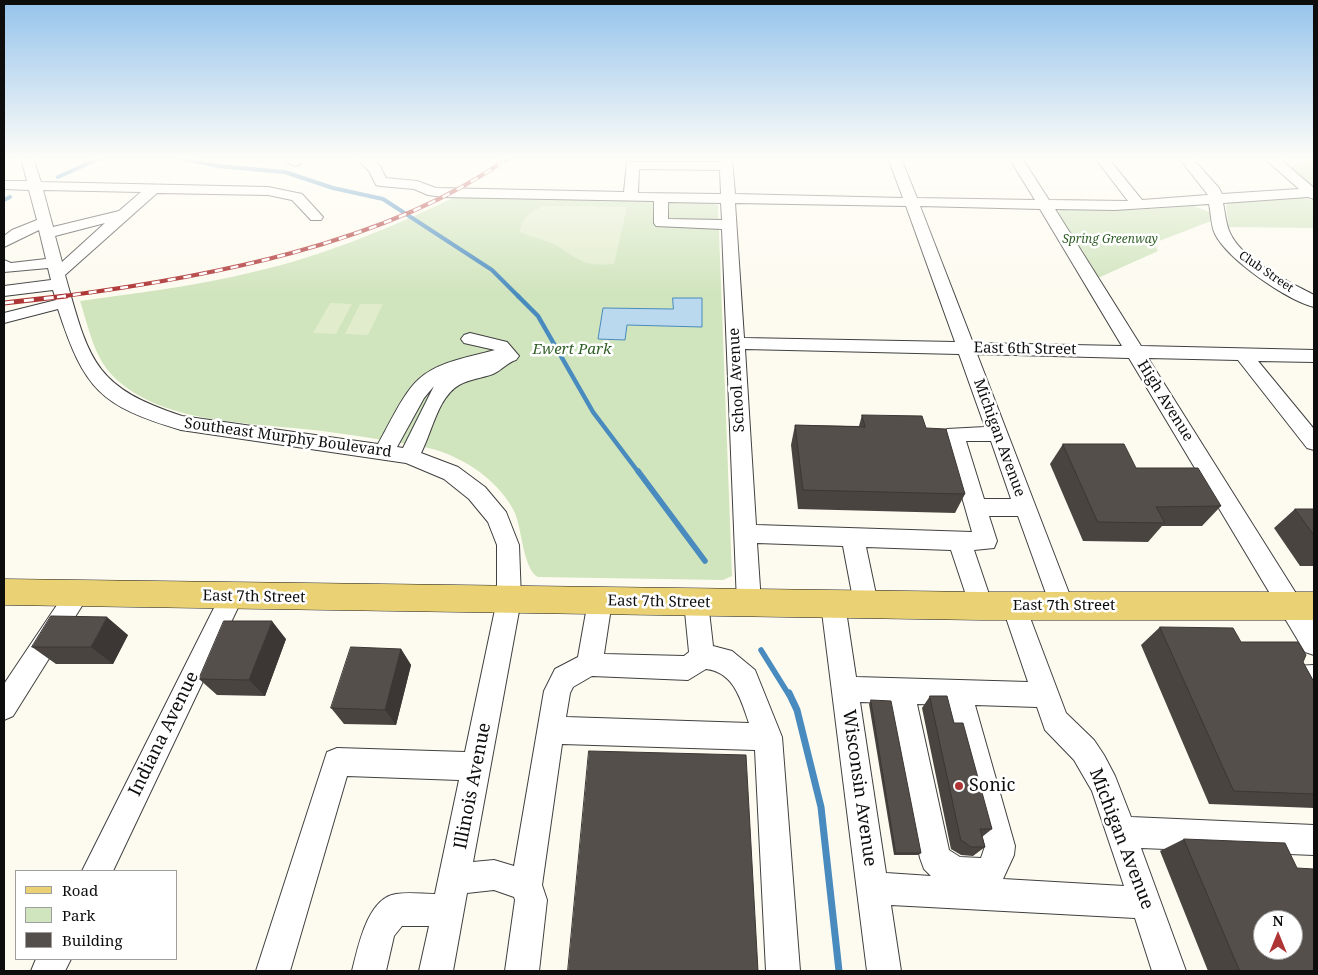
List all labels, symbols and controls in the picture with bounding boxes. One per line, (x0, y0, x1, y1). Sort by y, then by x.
park label: Spring Greenway (1062, 233, 1158, 247)
street label: Club Street (1236, 249, 1296, 295)
street label: School Avenue (725, 327, 749, 433)
street label: East 6th Street (974, 339, 1076, 359)
park label: Ewert Park (532, 341, 612, 359)
street label: High Avenue (1133, 357, 1197, 445)
street label: Michigan Avenue (969, 377, 1029, 499)
street label: Southeast Murphy Boulevard (183, 415, 393, 461)
street label: East 7th Street (203, 587, 305, 607)
street label: East 7th Street (608, 592, 710, 612)
street label: East 7th Street (1013, 597, 1115, 615)
street label: Indiana Avenue (125, 668, 203, 800)
street label: Wisconsin Avenue (837, 708, 881, 868)
street label: Illinois Avenue (450, 721, 496, 851)
street label: Michigan Avenue (1084, 766, 1158, 912)
place label: Sonic (969, 775, 1015, 797)
marker: Sonic (953, 780, 965, 792)
legend (15, 870, 178, 960)
text: Road (62, 880, 98, 900)
text: Park (62, 905, 95, 925)
north arrow (1253, 910, 1303, 960)
text: N (1272, 911, 1284, 930)
text: Building (62, 930, 123, 950)

